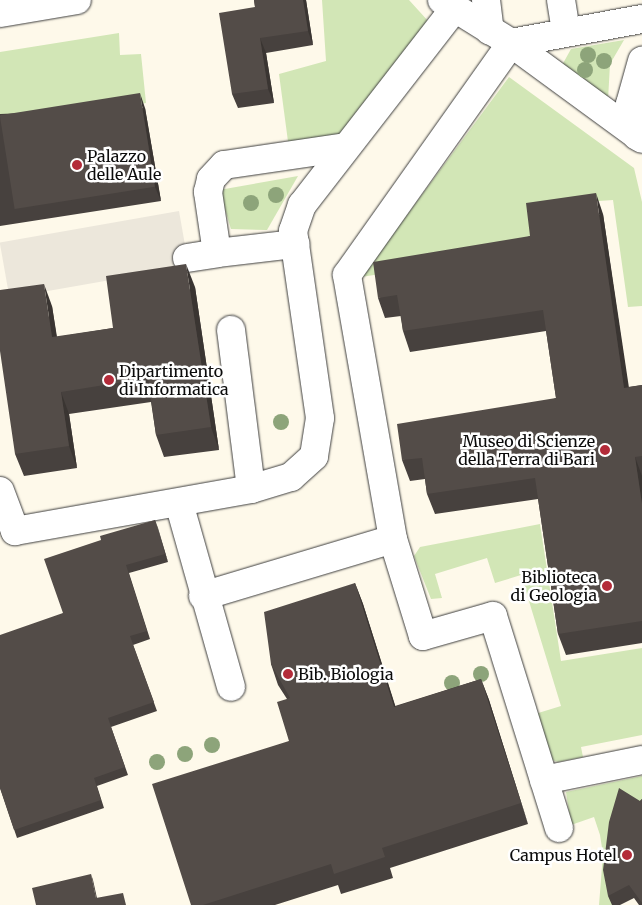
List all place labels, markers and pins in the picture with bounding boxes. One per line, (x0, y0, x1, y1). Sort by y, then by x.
place label: Palazzo delle Aule (87, 146, 161, 184)
marker: Palazzo delle Aule (71, 159, 83, 171)
place label: Dipartimento di Informatica (119, 361, 229, 399)
marker: Dipartimento di Informatica (103, 374, 115, 386)
place label: Museo di Scienze della Terra di Bari (458, 431, 595, 469)
marker: Museo di Scienze della Terra di Bari (599, 444, 611, 456)
place label: Biblioteca di Geologia (511, 567, 597, 605)
marker: Biblioteca di Geologia (601, 580, 613, 592)
place label: Bib. Biologia (298, 664, 393, 684)
marker: Bib. Biologia (282, 668, 294, 680)
place label: Campus Hotel (510, 845, 617, 865)
marker: Campus Hotel (621, 849, 633, 861)

